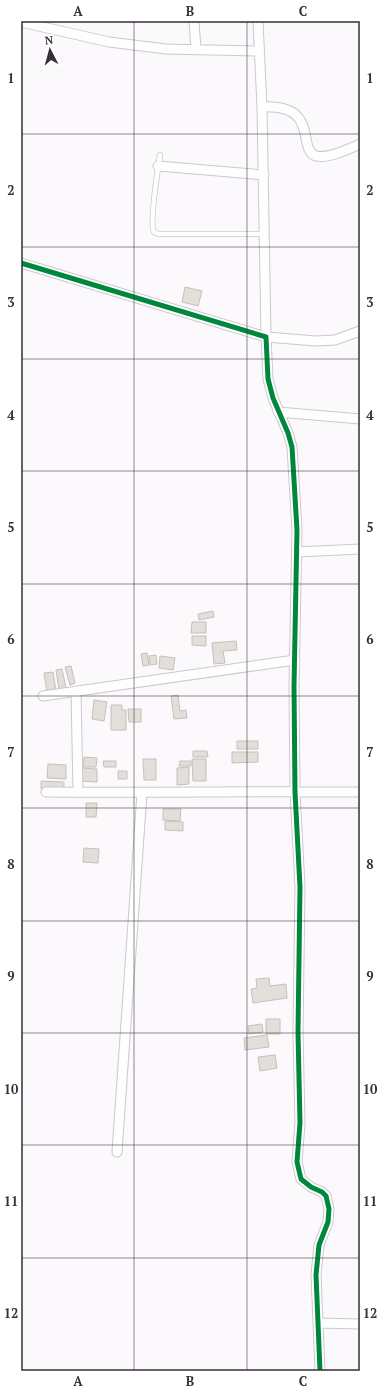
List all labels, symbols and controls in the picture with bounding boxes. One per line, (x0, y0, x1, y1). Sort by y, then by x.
text: A (73, 2, 83, 20)
text: B (186, 2, 194, 20)
text: C (299, 2, 307, 20)
north arrow (30, 30, 70, 70)
text: N (44, 33, 54, 47)
text: 1 (7, 69, 15, 87)
text: 1 (366, 69, 374, 87)
text: 2 (7, 181, 15, 199)
text: 2 (366, 181, 374, 199)
text: 3 (7, 293, 15, 311)
text: 3 (366, 293, 374, 311)
text: 4 (7, 406, 15, 424)
text: 4 (366, 406, 374, 424)
text: 5 (7, 518, 15, 536)
text: 5 (366, 518, 374, 536)
text: 6 (7, 630, 15, 648)
text: 6 (366, 630, 374, 648)
text: 7 (7, 743, 15, 761)
text: 7 (366, 743, 374, 761)
text: 8 (7, 855, 15, 873)
text: 8 (366, 855, 374, 873)
text: 9 (7, 967, 15, 985)
text: 9 (366, 967, 374, 985)
text: 10 (4, 1080, 19, 1098)
text: 10 (363, 1080, 378, 1098)
text: 11 (4, 1192, 18, 1210)
text: 11 (363, 1192, 377, 1210)
text: 12 (4, 1304, 18, 1322)
text: 12 (363, 1304, 377, 1322)
text: A (73, 1372, 83, 1390)
text: B (186, 1372, 194, 1390)
text: C (299, 1372, 307, 1390)

